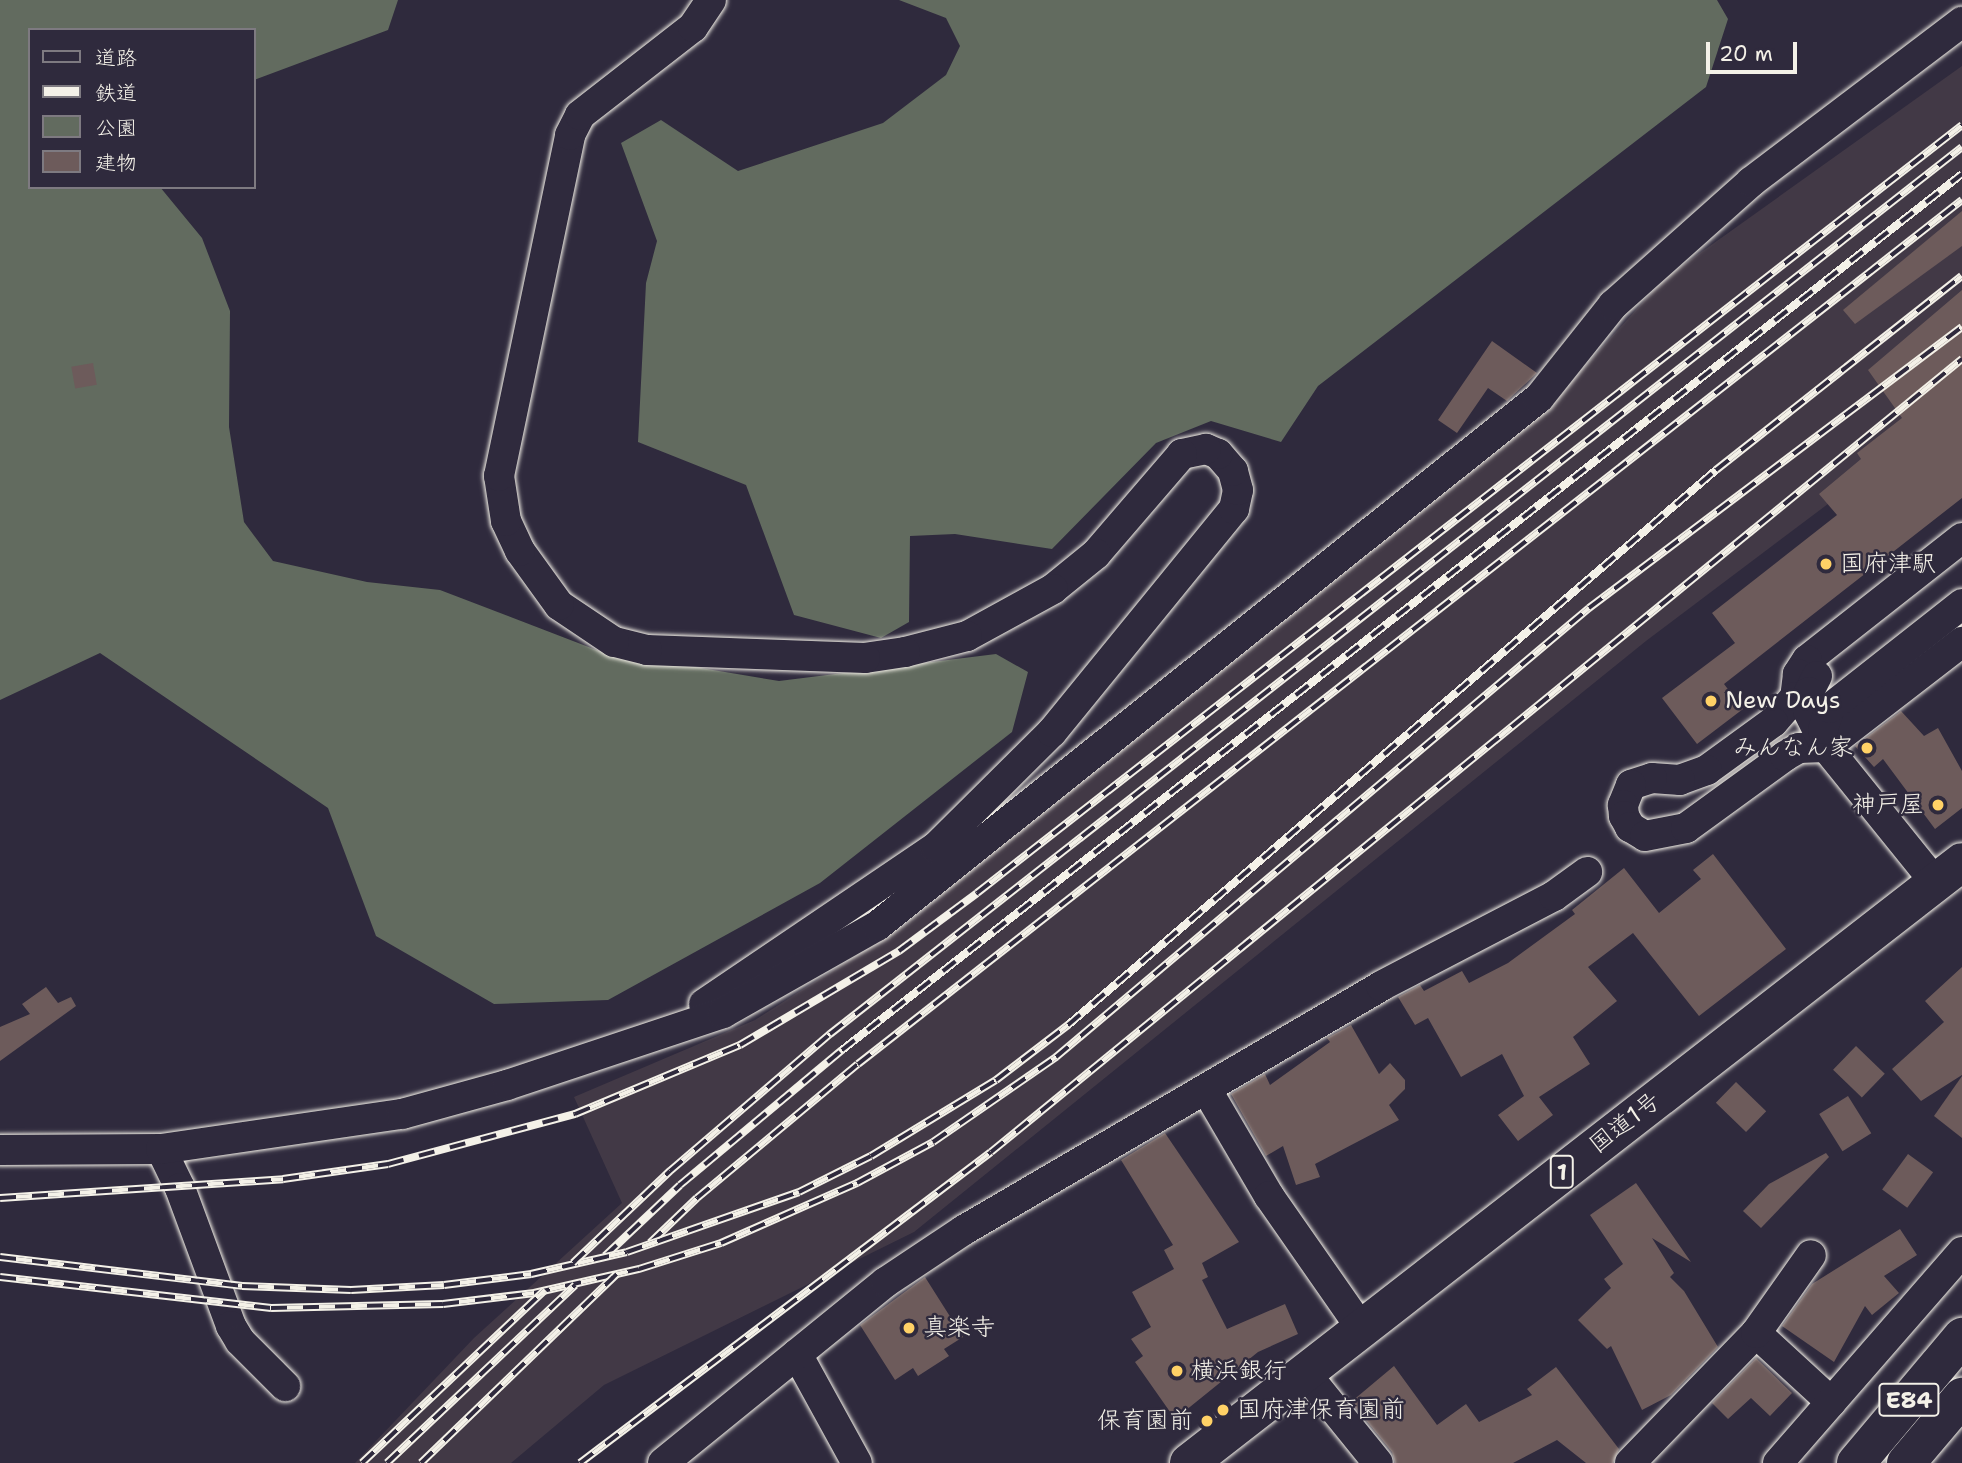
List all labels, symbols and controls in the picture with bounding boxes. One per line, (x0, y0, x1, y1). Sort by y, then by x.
legend (28, 28, 256, 189)
scale bar (1710, 28, 1801, 72)
text: 20 m (1719, 40, 1773, 68)
text: 道路 (95, 44, 137, 72)
text: 鉄道 (95, 79, 137, 107)
text: 公園 (95, 114, 137, 142)
text: 建物 (95, 149, 137, 177)
place label: 国府津駅 (1840, 550, 1936, 578)
marker: 国府津駅 (1818, 556, 1834, 572)
place label: New Days (1725, 687, 1841, 715)
marker: New Days (1703, 693, 1719, 709)
place label: みんなん家 (1733, 734, 1853, 762)
marker: みんなん家 (1859, 740, 1875, 756)
place label: 神戸屋 (1852, 791, 1924, 819)
marker: 神戸屋 (1930, 797, 1946, 813)
street label: 国道1号 (1584, 1086, 1666, 1160)
road number: 1 (1550, 1152, 1574, 1191)
place label: 真楽寺 (923, 1314, 995, 1342)
marker: 真楽寺 (901, 1320, 917, 1336)
place label: 横浜銀行 (1191, 1357, 1287, 1385)
marker: 横浜銀行 (1169, 1363, 1185, 1379)
road number: E84 (1878, 1380, 1940, 1420)
place label: 国府津保育園前 (1237, 1396, 1405, 1424)
marker: 国府津保育園前 (1215, 1402, 1231, 1418)
place label: 保育園前 (1097, 1407, 1193, 1435)
marker: 保育園前 (1199, 1413, 1215, 1429)

